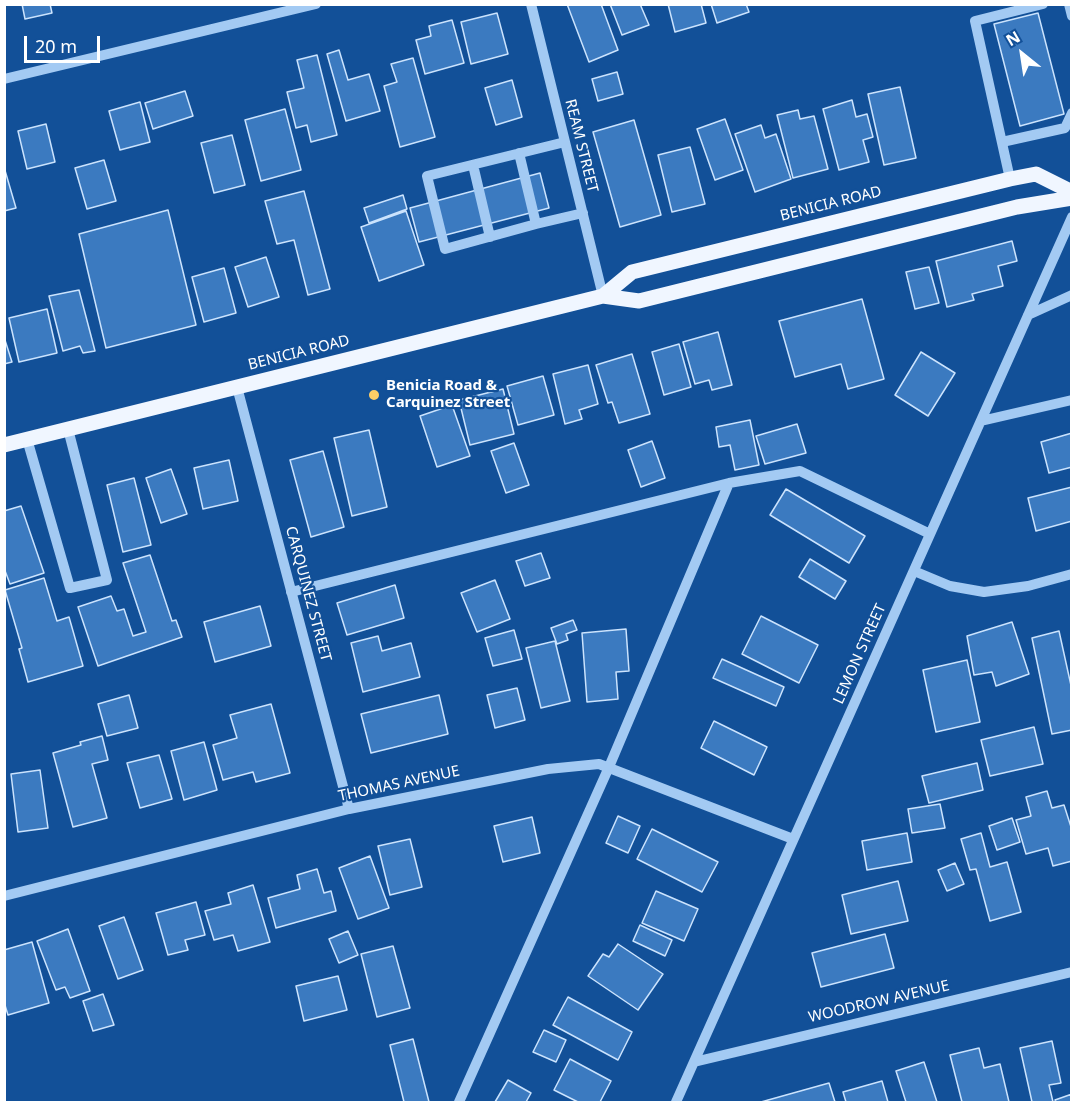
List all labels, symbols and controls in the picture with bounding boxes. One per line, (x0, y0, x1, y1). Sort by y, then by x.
scale bar (27, 24, 104, 62)
north arrow (992, 24, 1052, 84)
text: N (1002, 26, 1024, 51)
text: 20 m (35, 34, 77, 58)
street label: REAM STREET (561, 97, 601, 195)
street label: BENICIA ROAD (778, 183, 884, 225)
street label: BENICIA ROAD (246, 332, 352, 374)
place label: Benicia Road & Carquinez Street (386, 377, 510, 412)
marker: Benicia Road & Carquinez Street (367, 388, 381, 402)
street label: CARQUINEZ STREET (281, 524, 335, 664)
street label: LEMON STREET (830, 601, 890, 707)
street label: THOMAS AVENUE (337, 762, 461, 806)
street label: WOODROW AVENUE (807, 977, 951, 1027)

